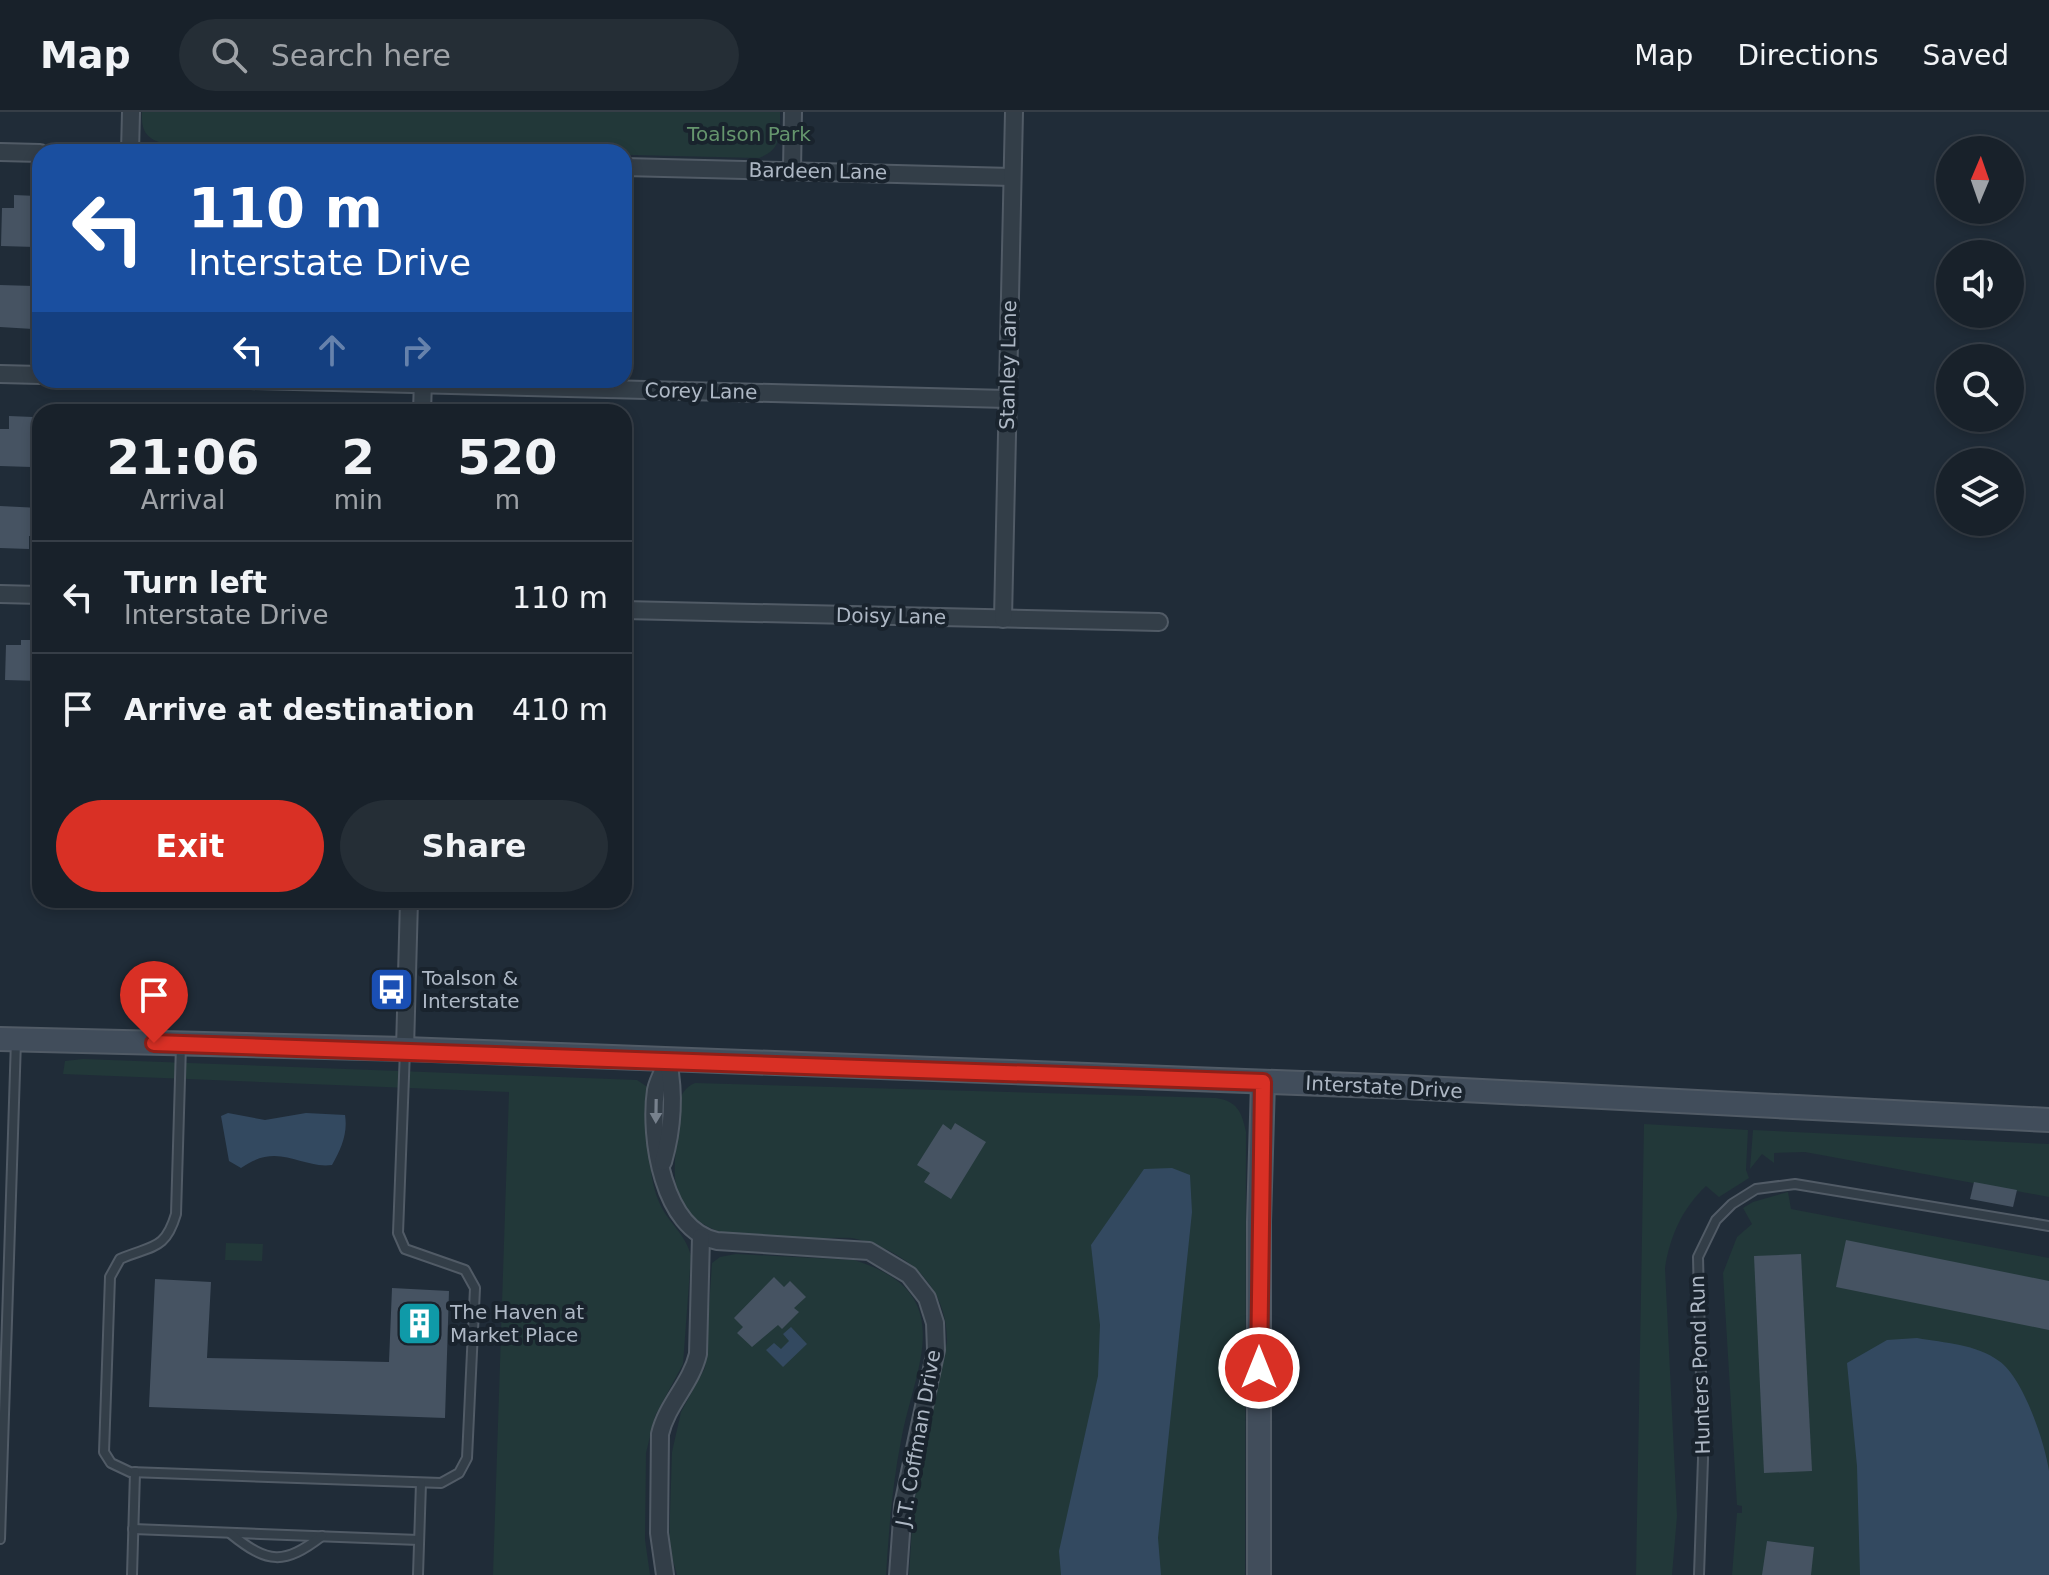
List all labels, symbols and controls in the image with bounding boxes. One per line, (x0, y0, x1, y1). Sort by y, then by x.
search box (179, 19, 739, 91)
text: Map (40, 33, 131, 77)
icon: search (207, 33, 251, 77)
text: Search here (271, 38, 451, 73)
text: Map (1634, 39, 1693, 72)
text: Directions (1737, 39, 1878, 72)
text: Saved (1922, 39, 2009, 72)
park label: Toalson Park (686, 122, 811, 146)
north arrow (1936, 136, 2024, 224)
map controls (1936, 136, 2024, 536)
street label: Bardeen Lane (749, 158, 887, 184)
text: 110 m (188, 175, 383, 240)
icon: left (56, 176, 160, 280)
button: sound (1936, 240, 2024, 328)
text: Interstate Drive (188, 242, 471, 283)
street label: Stanley Lane (995, 300, 1021, 430)
icon: left (226, 328, 270, 372)
icon: ahead (310, 328, 354, 372)
icon: right (394, 328, 438, 372)
button: search (1936, 344, 2024, 432)
street label: Corey Lane (644, 378, 758, 404)
text: 21:06 (106, 429, 259, 485)
text: 2 (342, 429, 375, 485)
text: 520 (457, 429, 557, 485)
button: layers (1936, 448, 2024, 536)
text: Arrival (141, 485, 225, 515)
text: min (334, 485, 383, 515)
text: m (495, 485, 520, 515)
text: Turn left (124, 565, 267, 600)
icon: left (56, 575, 100, 619)
text: 110 m (512, 580, 608, 615)
text: Interstate Drive (124, 600, 328, 630)
street label: Doisy Lane (836, 603, 946, 629)
icon: arrive (56, 687, 100, 731)
text: Arrive at destination (124, 692, 475, 727)
text: 410 m (512, 692, 608, 727)
button: Exit (56, 800, 324, 892)
button: Share (340, 800, 608, 892)
pin (120, 961, 188, 1043)
bus stop icon: Toalson & Interstate (367, 965, 415, 1013)
place label: Toalson & Interstate (421, 966, 520, 1013)
icon: arrive (132, 973, 176, 1017)
street label: Interstate Drive (1305, 1071, 1463, 1103)
one-way arrow (650, 1099, 662, 1124)
street label: Hunters Pond Run (1685, 1275, 1715, 1455)
building icon: The Haven at Market Place (395, 1300, 443, 1348)
place label: The Haven at Market Place (449, 1300, 584, 1347)
position arrow (1217, 1326, 1301, 1410)
street label: J.T. Coffman Drive (890, 1348, 945, 1530)

